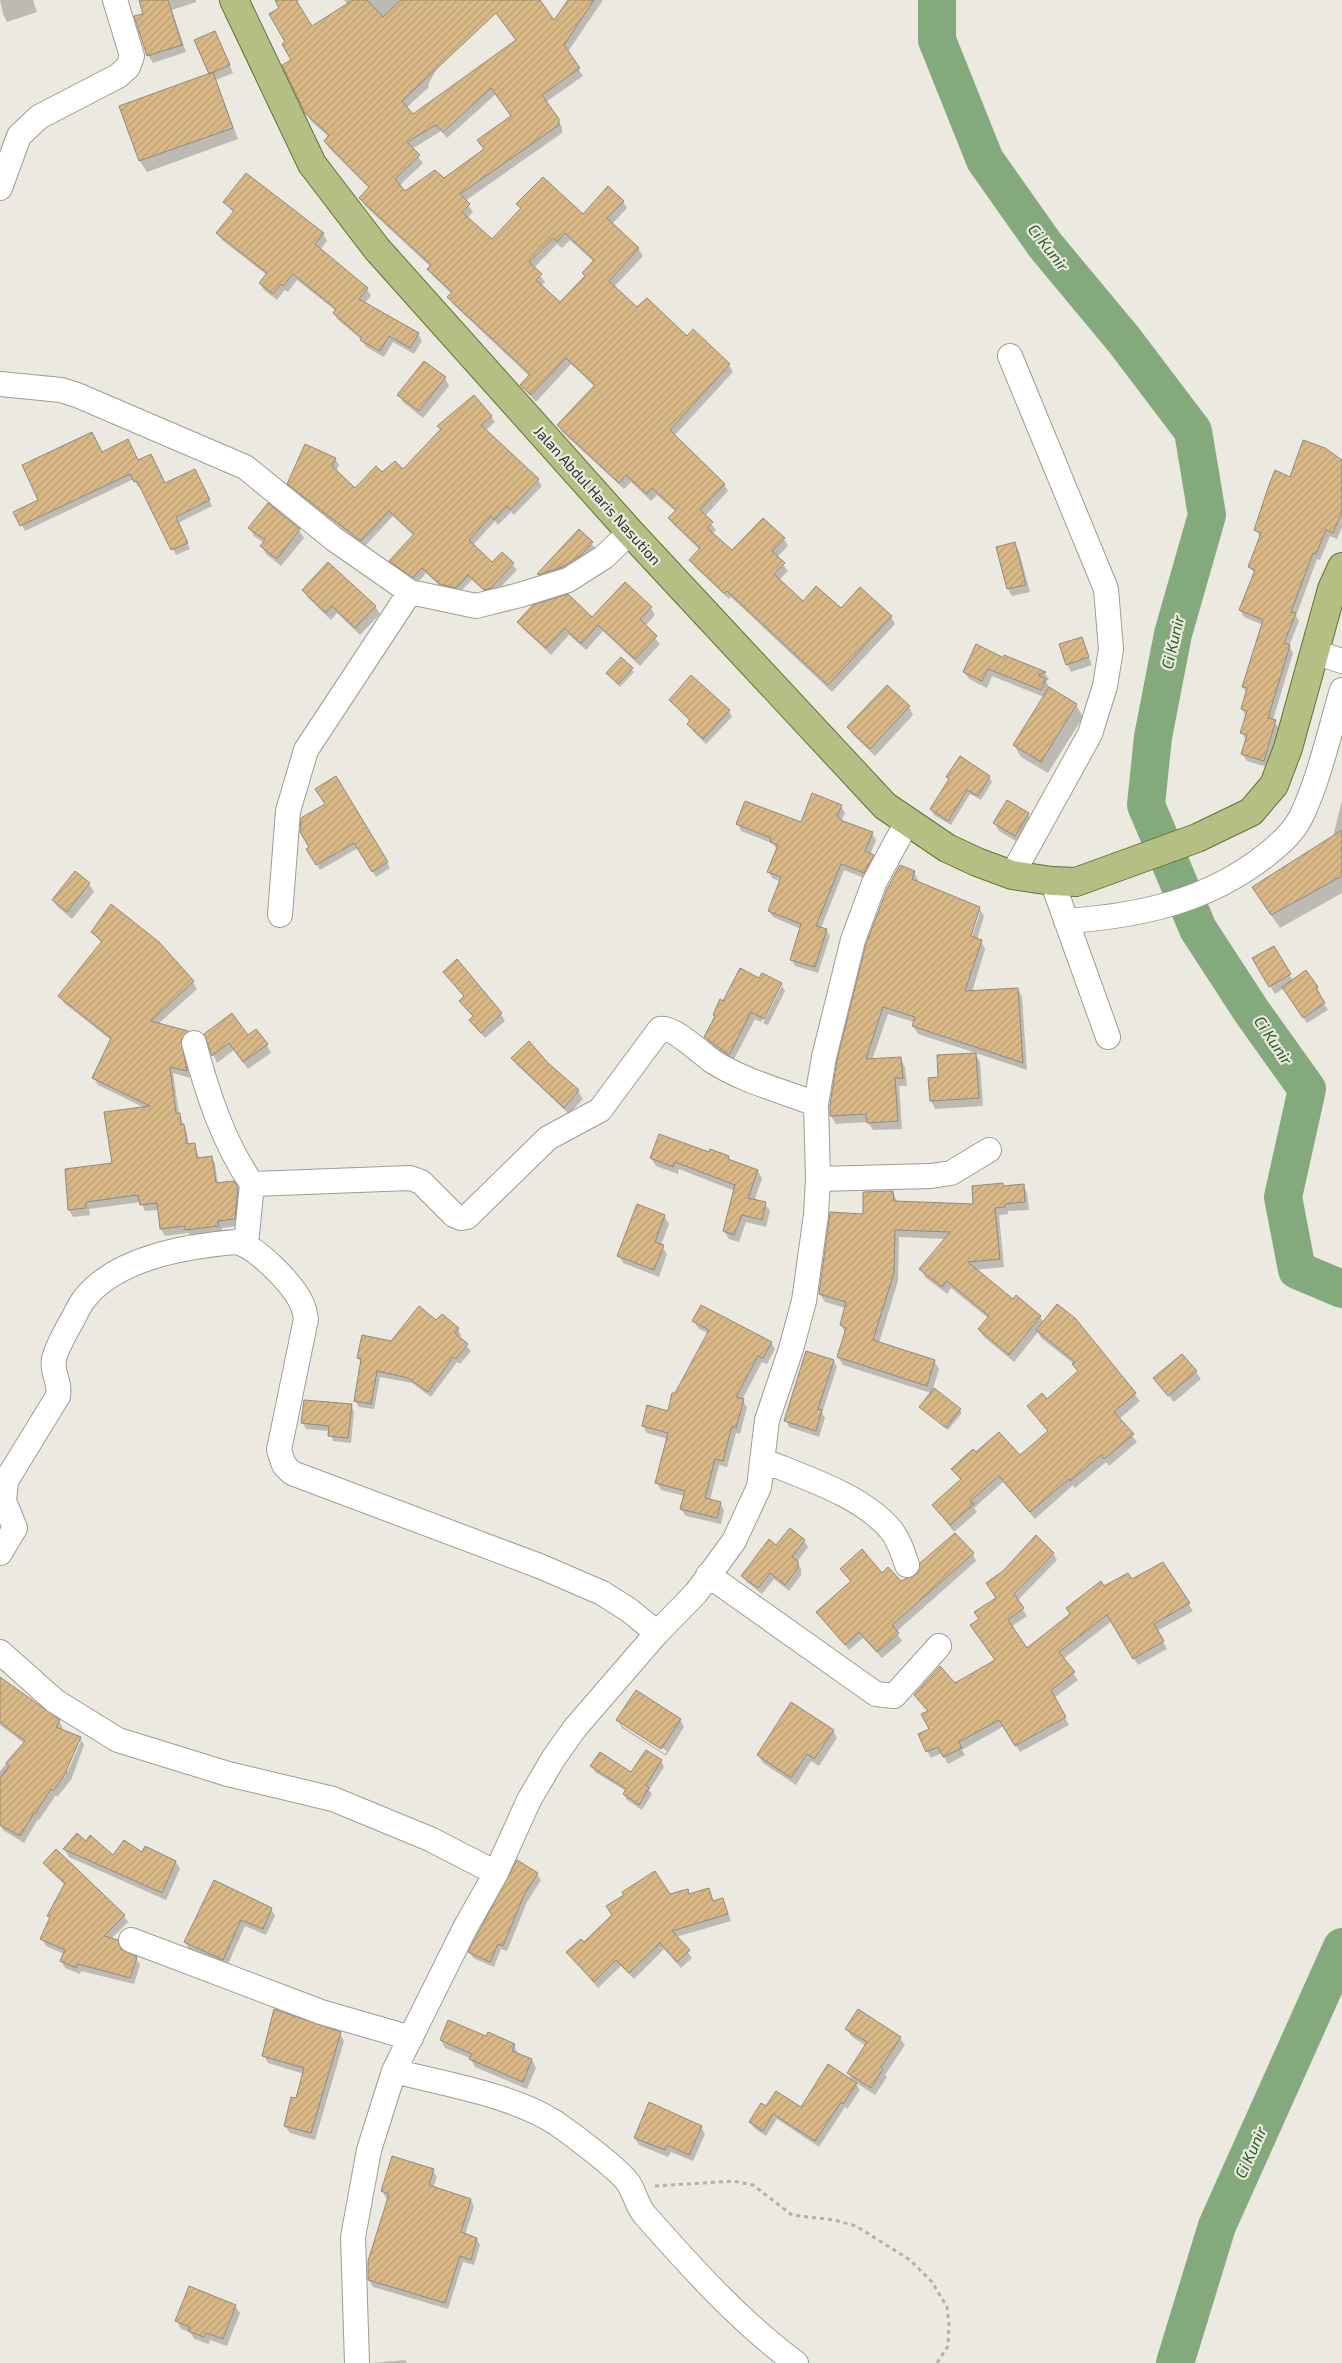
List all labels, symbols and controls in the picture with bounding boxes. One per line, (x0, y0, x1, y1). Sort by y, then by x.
water label: Ci Kunir (1025, 220, 1074, 275)
street label: Jalan Abdul Haris Nasution (531, 422, 665, 568)
water label: Ci Kunir (1157, 613, 1188, 671)
water label: Ci Kunir (1251, 1012, 1297, 1068)
water label: Ci Kunir (1230, 2123, 1270, 2181)

